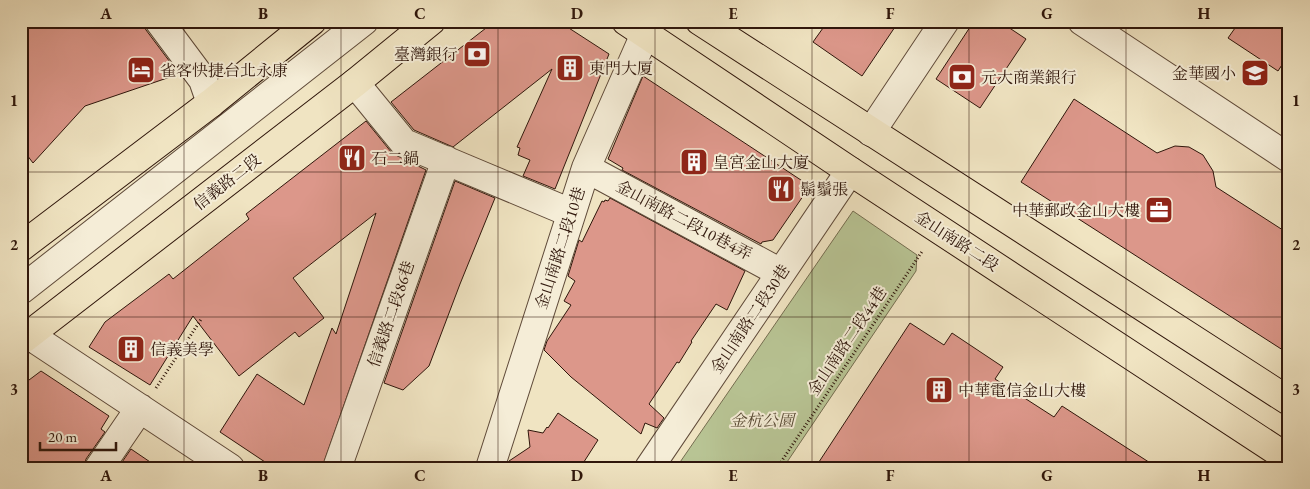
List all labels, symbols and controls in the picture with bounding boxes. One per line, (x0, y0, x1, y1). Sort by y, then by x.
text: A (99, 3, 112, 24)
text: B (258, 3, 268, 24)
text: C (414, 3, 426, 24)
text: D (571, 3, 583, 24)
text: E (728, 3, 738, 24)
text: F (886, 3, 895, 24)
text: G (1041, 3, 1053, 24)
text: H (1198, 3, 1211, 24)
bank icon: 臺灣銀行 (462, 39, 492, 69)
place label: 臺灣銀行 (394, 44, 458, 65)
building icon: 東門大厦 (555, 53, 585, 83)
hotel icon: 雀客快捷台北永康 (126, 55, 156, 85)
place label: 東門大厦 (589, 58, 653, 79)
school or university icon: 金華國小 (1240, 58, 1270, 88)
place label: 雀客快捷台北永康 (160, 60, 288, 81)
bank icon: 元大商業銀行 (947, 62, 977, 92)
place label: 金華國小 (1172, 63, 1236, 84)
place label: 元大商業銀行 (981, 67, 1077, 88)
text: 1 (10, 90, 18, 111)
text: 1 (1292, 90, 1300, 111)
restaurant icon: 石二鍋 (337, 143, 367, 173)
building icon: 皇宮金山大廈 (679, 147, 709, 177)
place label: 石二鍋 (371, 148, 419, 169)
street label: 信義路二段 (189, 149, 265, 215)
place label: 皇宮金山大廈 (713, 152, 809, 173)
restaurant icon: 鬍鬚張 (766, 174, 796, 204)
street label: 金山南路二段10巷4弄 (612, 175, 756, 265)
place label: 鬍鬚張 (800, 179, 848, 200)
street label: 金山南路二段10巷 (530, 184, 590, 312)
office icon: 中華郵政金山大樓 (1144, 195, 1174, 225)
place label: 中華郵政金山大樓 (1012, 200, 1140, 221)
street label: 金山南路二段 (911, 206, 1003, 276)
text: 2 (10, 234, 19, 255)
text: 2 (1292, 234, 1301, 255)
street label: 信義路二段86巷 (363, 258, 419, 370)
street label: 金山南路二段30巷 (706, 260, 794, 378)
street label: 金山南路二段44巷 (803, 282, 891, 400)
building icon: 信義美學 (116, 334, 146, 364)
place label: 信義美學 (150, 339, 214, 360)
building icon: 中華電信金山大樓 (924, 375, 954, 405)
text: 3 (10, 379, 18, 400)
text: 3 (1292, 379, 1300, 400)
place label: 中華電信金山大樓 (958, 380, 1086, 401)
park label: 金杭公園 (730, 410, 797, 431)
scale bar (40, 419, 116, 451)
text: 20 m (48, 427, 77, 446)
text: A (99, 465, 112, 486)
text: B (258, 465, 268, 486)
text: C (414, 465, 426, 486)
text: D (571, 465, 583, 486)
text: E (728, 465, 738, 486)
text: F (886, 465, 895, 486)
text: G (1041, 465, 1053, 486)
text: H (1198, 465, 1211, 486)

